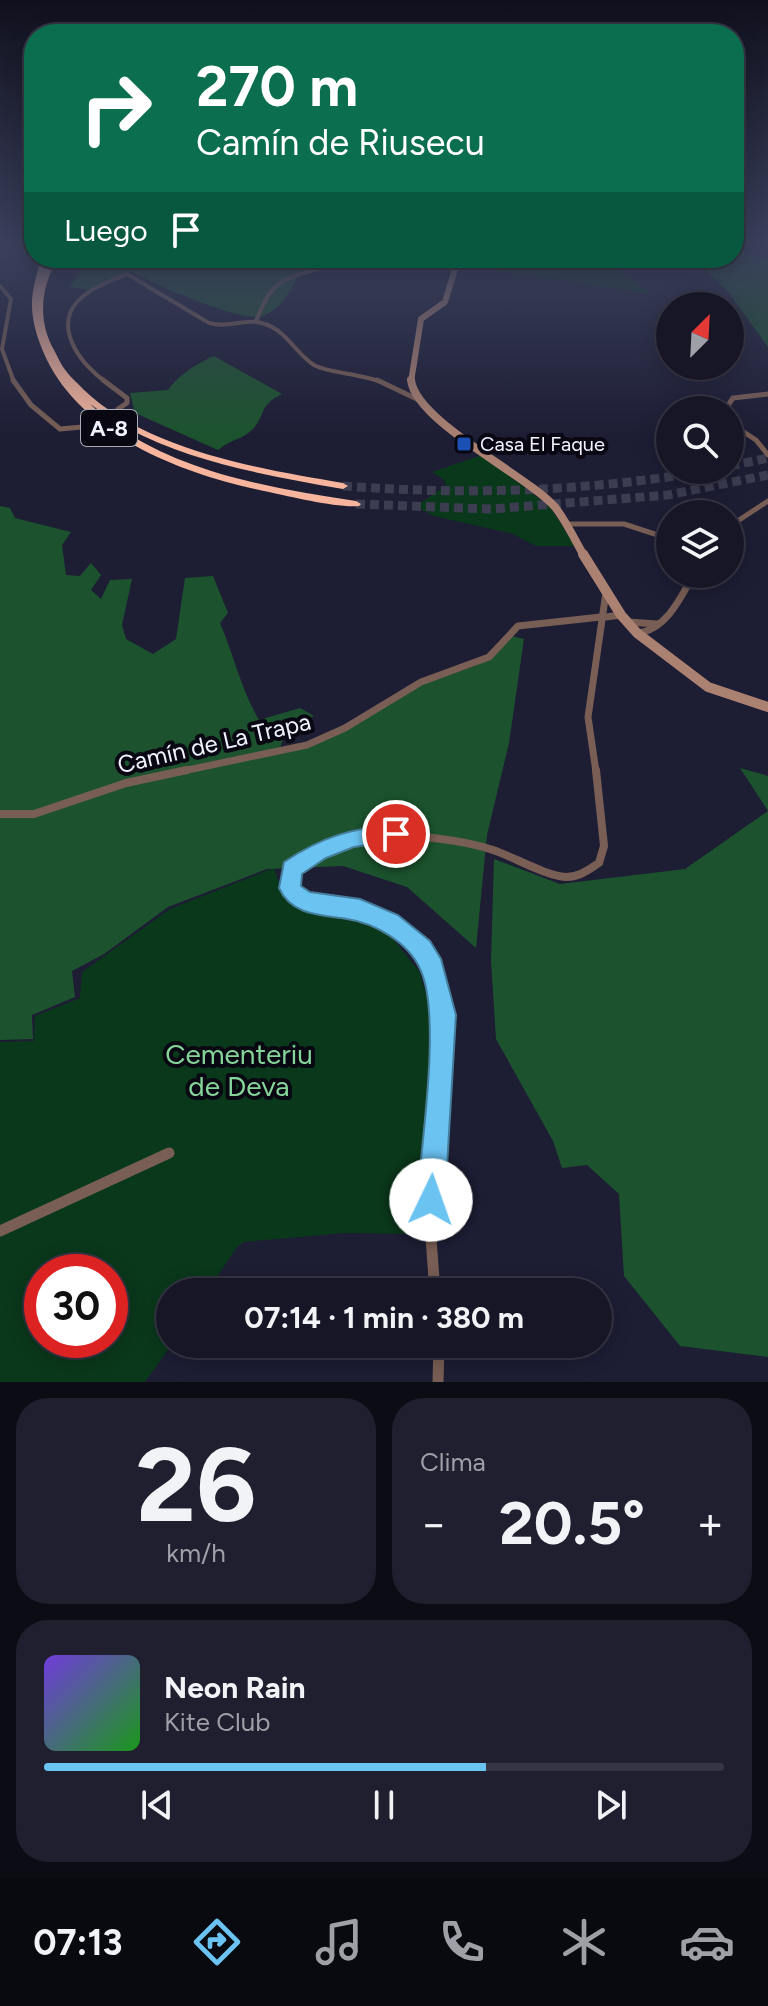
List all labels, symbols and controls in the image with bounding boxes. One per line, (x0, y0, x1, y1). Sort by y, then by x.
text: 270 m (196, 53, 358, 120)
icon: right (64, 56, 168, 160)
text: Camín de Riusecu (196, 121, 485, 164)
icon: arrive (164, 208, 208, 252)
text: Luego (64, 212, 148, 249)
north arrow (656, 292, 744, 380)
map controls (656, 292, 744, 588)
button: search (656, 396, 744, 484)
road number: A-8 (81, 410, 137, 446)
place label: Casa El Faque (480, 432, 605, 456)
marker: Casa El Faque (455, 435, 473, 453)
button: layers (656, 500, 744, 588)
street label: Camín de La Trapa (115, 707, 313, 779)
pin (362, 800, 430, 868)
icon: arrive (374, 812, 418, 856)
park label: Cementeriu de Deva (165, 1037, 313, 1103)
position arrow (389, 1158, 473, 1242)
speed limit sign: 30 (24, 1254, 128, 1358)
text: 07:14 · 1 min · 380 m (244, 1299, 524, 1336)
text: 26 (136, 1422, 256, 1547)
text: Clima (420, 1446, 486, 1478)
text: 20.5° (499, 1487, 645, 1559)
text: − (420, 1497, 447, 1550)
text: + (697, 1497, 724, 1550)
text: km/h (166, 1537, 226, 1569)
text: Neon Rain (164, 1669, 306, 1706)
text: Kite Club (164, 1706, 270, 1738)
icon: previous (135, 1783, 179, 1827)
icon: pause (362, 1783, 406, 1827)
icon: next (589, 1783, 633, 1827)
icon: directions (189, 1914, 245, 1970)
icon: music (311, 1914, 367, 1970)
icon: phone (434, 1914, 490, 1970)
icon: climate (556, 1914, 612, 1970)
icon: car (679, 1914, 735, 1970)
text: 07:13 (33, 1921, 123, 1964)

